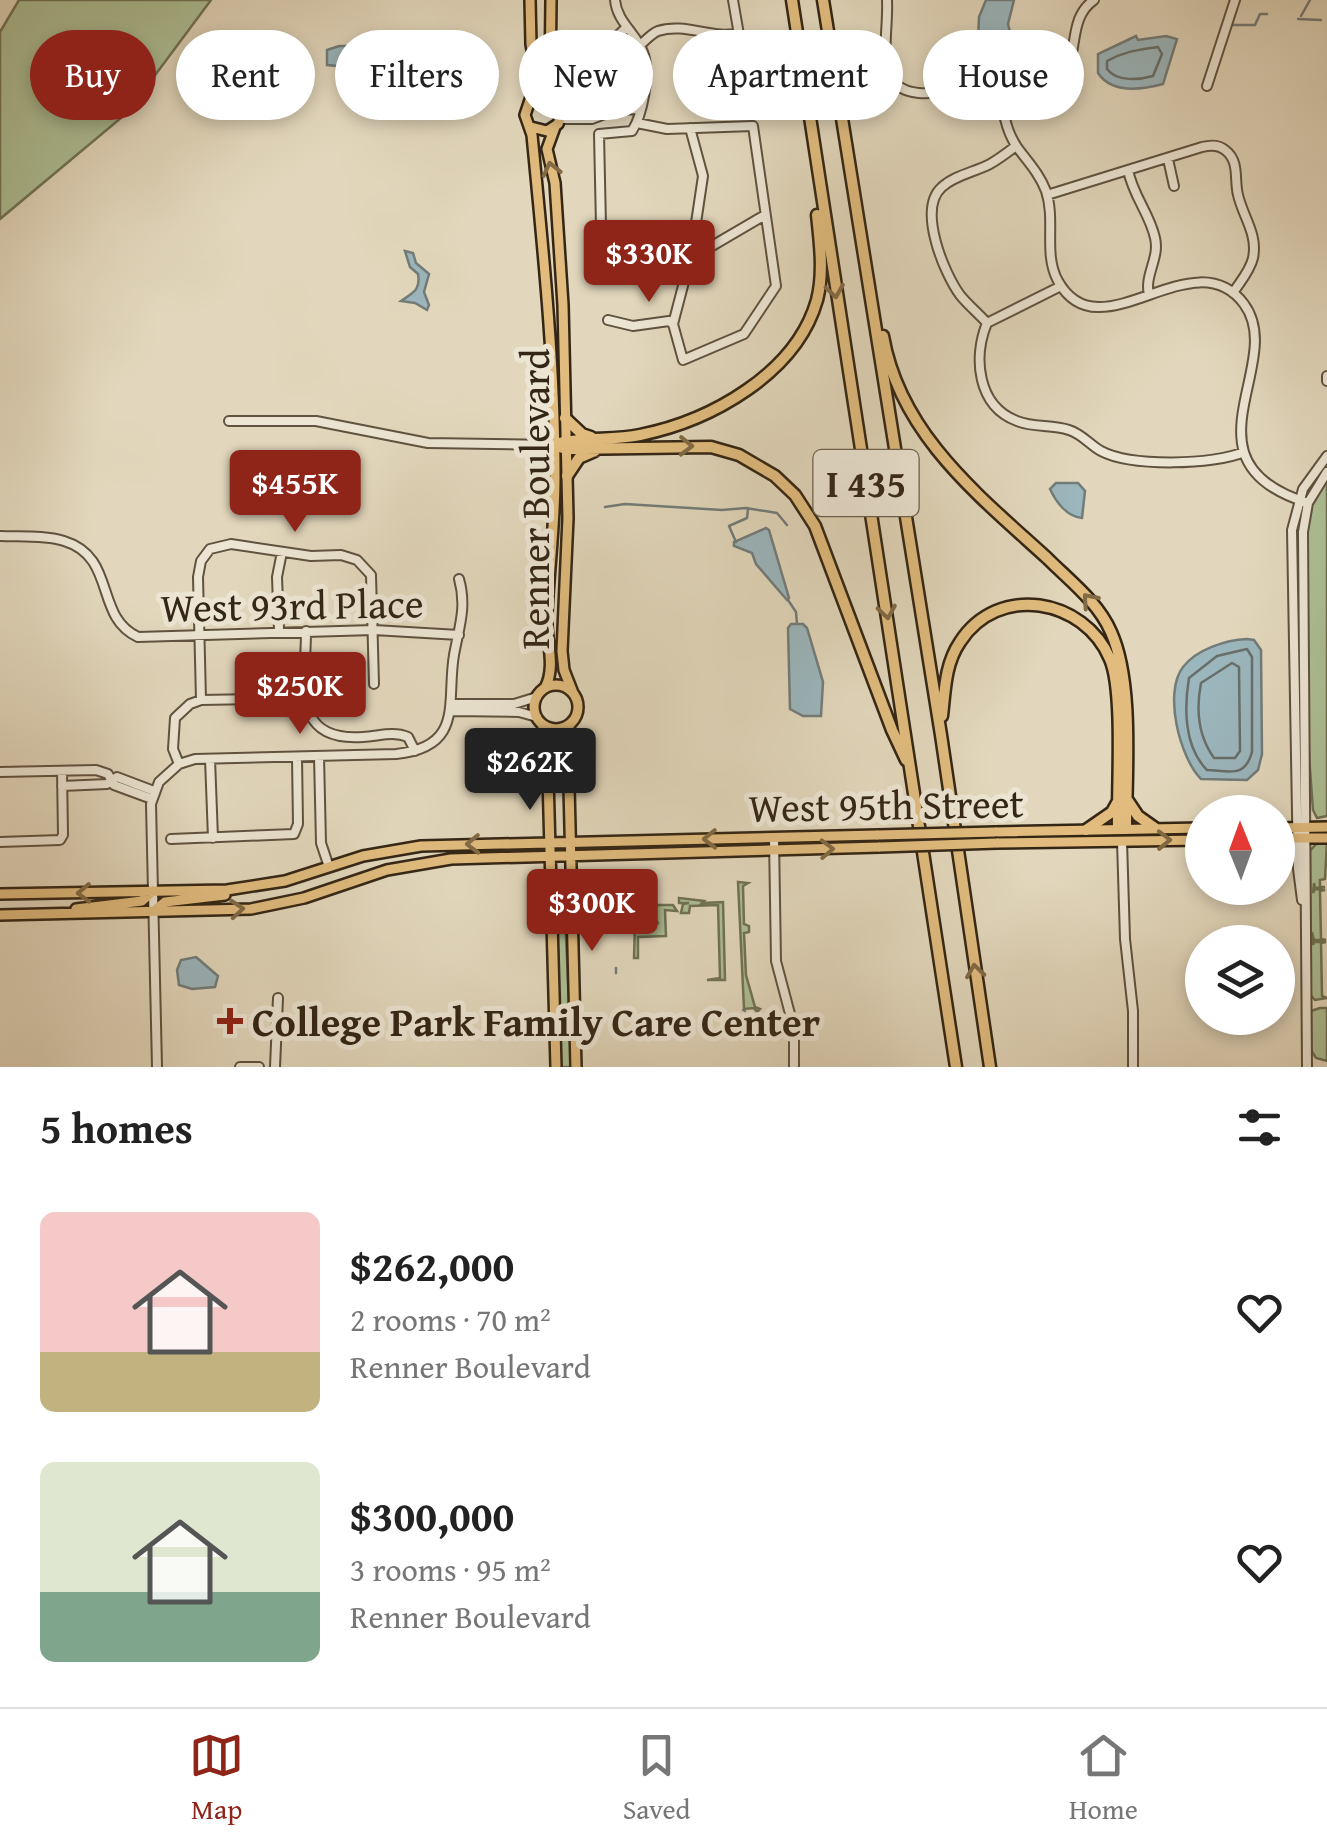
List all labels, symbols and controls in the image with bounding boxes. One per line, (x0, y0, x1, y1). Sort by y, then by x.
chip: Buy (30, 30, 156, 120)
chip: Rent (176, 30, 315, 120)
chip: Filters (335, 30, 499, 120)
chip: New (519, 30, 653, 120)
chip: Apartment (673, 30, 903, 120)
chip: House (923, 30, 1084, 120)
one-way arrow (542, 161, 563, 178)
pin: $330K (579, 220, 719, 305)
text: $330K (606, 229, 692, 276)
one-way arrow (824, 283, 845, 299)
street label: Renner Boulevard (505, 348, 564, 649)
one-way arrow (678, 436, 694, 457)
pin: $455K (225, 450, 365, 535)
road number: I 435 (814, 450, 918, 516)
text: $455K (252, 459, 338, 506)
street label: West 93rd Place (160, 573, 424, 637)
one-way arrow (1082, 594, 1100, 612)
one-way arrow (875, 603, 896, 620)
pin: $250K (230, 652, 370, 737)
text: $250K (257, 661, 343, 708)
pin: $262K (460, 728, 600, 813)
text: $262K (487, 737, 573, 784)
street label: West 95th Street (748, 773, 1024, 837)
north arrow (1185, 795, 1295, 905)
map controls (1185, 795, 1295, 1035)
one-way arrow (702, 828, 718, 849)
one-way arrow (1157, 830, 1173, 851)
one-way arrow (465, 834, 481, 855)
one-way arrow (819, 838, 835, 859)
pin: $300K (522, 869, 662, 954)
text: $300K (549, 878, 635, 925)
one-way arrow (75, 882, 91, 903)
one-way arrow (230, 899, 246, 921)
button: layers (1185, 925, 1295, 1035)
one-way arrow (966, 962, 987, 979)
place label: College Park Family Care Center (252, 992, 820, 1051)
marker: College Park Family Care Center (217, 1008, 243, 1034)
text: 5 homes (40, 1097, 193, 1158)
icon: filters (1232, 1100, 1287, 1155)
text: $262,000 (350, 1235, 514, 1296)
icon: home (120, 1252, 240, 1372)
icon: heart (1232, 1285, 1287, 1340)
text: 2 rooms · 70 m² (350, 1296, 551, 1343)
text: Renner Boulevard (350, 1343, 591, 1390)
text: $300,000 (350, 1485, 514, 1546)
icon: home (120, 1502, 240, 1622)
icon: heart (1232, 1535, 1287, 1590)
text: 3 rooms · 95 m² (350, 1546, 551, 1593)
text: Renner Boulevard (350, 1593, 591, 1640)
tab: Map (189, 1728, 244, 1829)
tab: Saved (623, 1728, 690, 1829)
tab: Home (1069, 1728, 1138, 1829)

